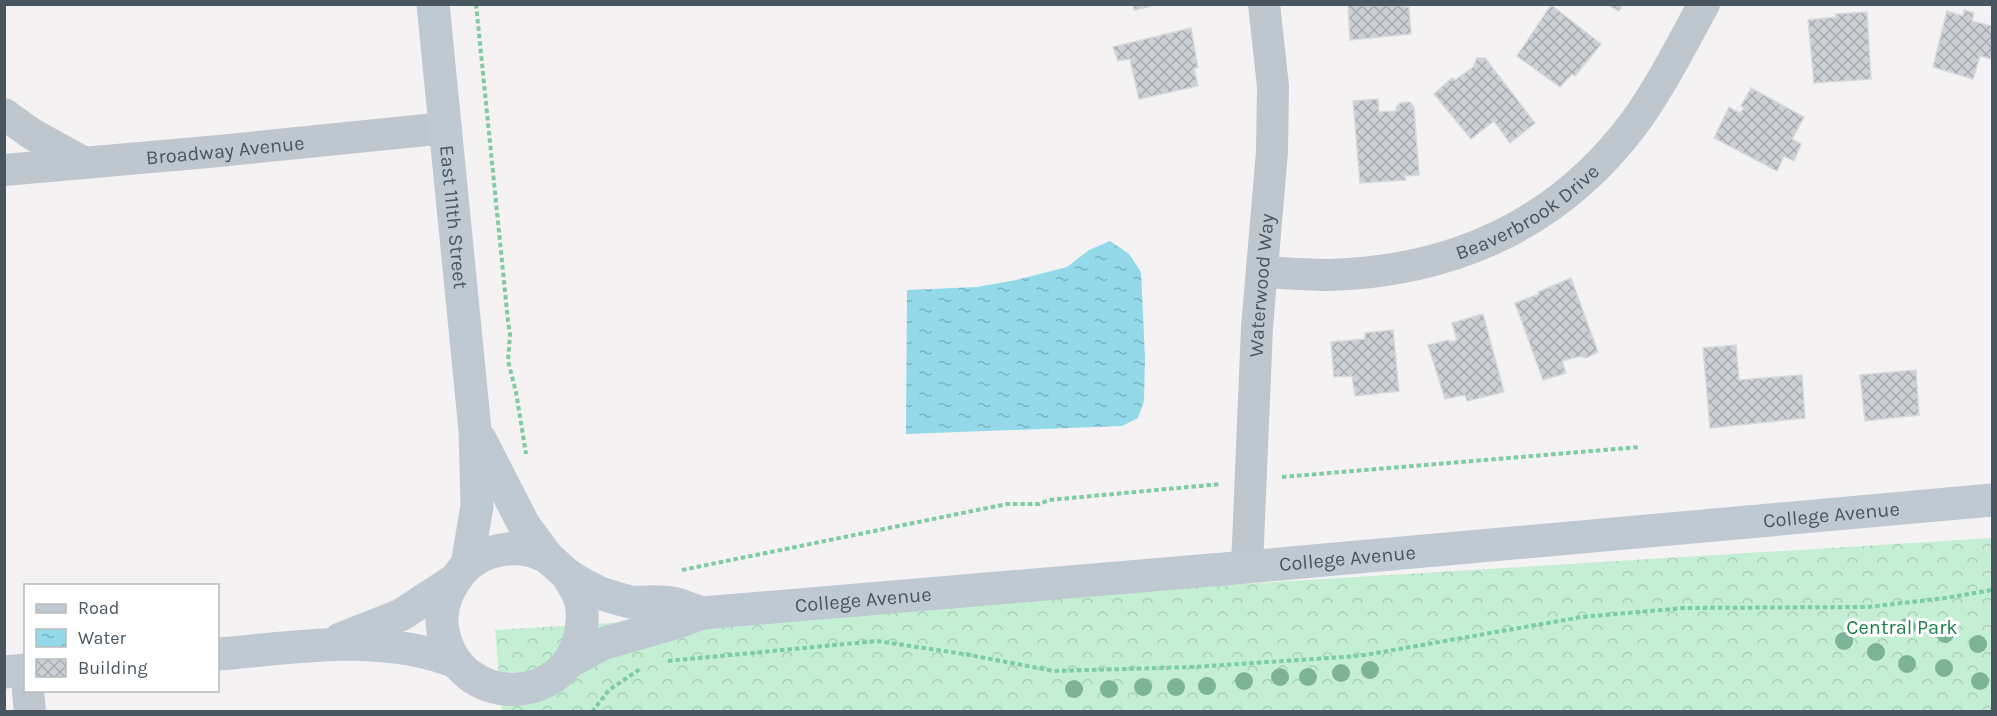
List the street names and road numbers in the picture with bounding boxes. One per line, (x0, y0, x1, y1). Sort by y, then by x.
street label: Broadway Avenue (145, 131, 305, 169)
street label: East 111th Street (435, 144, 473, 290)
street label: Beaverbrook Drive (1452, 159, 1603, 264)
street label: Waterwood Way (1244, 213, 1278, 358)
street label: College Avenue (1762, 497, 1901, 532)
street label: College Avenue (1278, 540, 1417, 576)
street label: College Avenue (794, 582, 932, 617)

